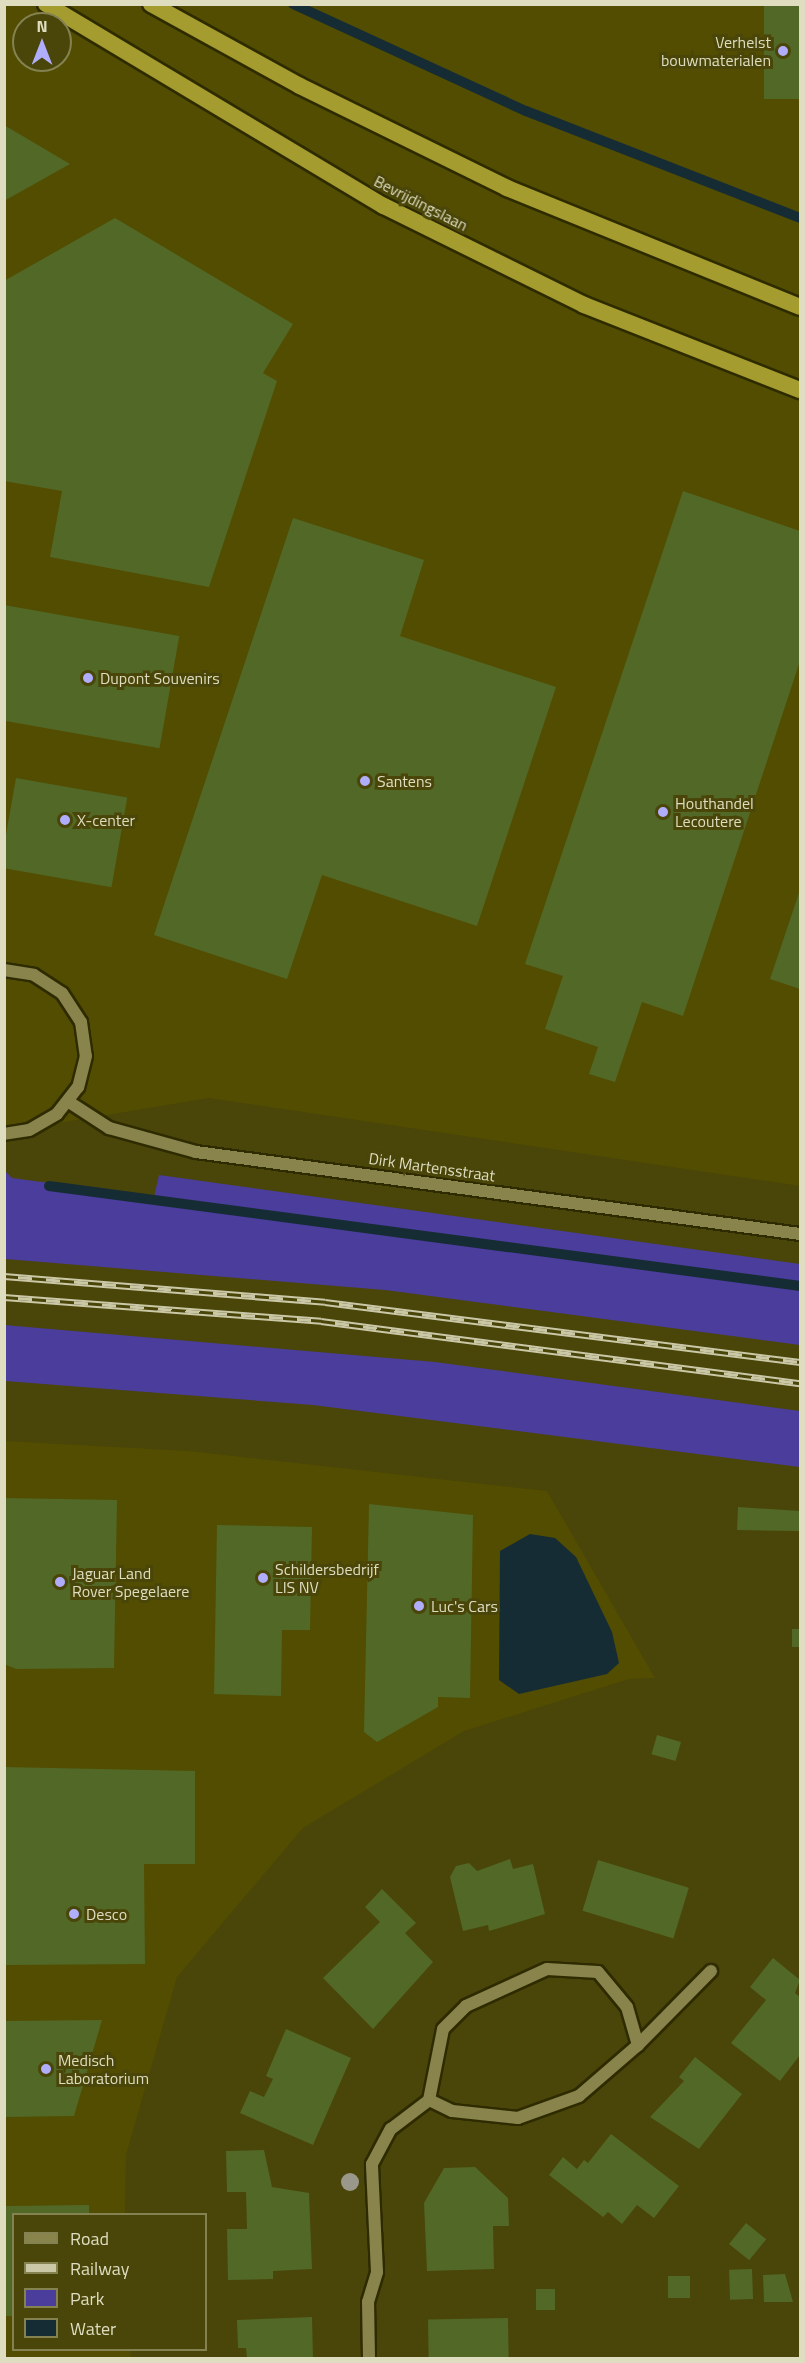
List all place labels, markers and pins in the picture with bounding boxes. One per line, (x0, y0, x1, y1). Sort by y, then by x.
place label: Verhelst bouwmaterialen (661, 32, 771, 70)
marker: Verhelst bouwmaterialen (776, 44, 790, 58)
place label: Dupont Souvenirs (100, 668, 220, 688)
marker: Dupont Souvenirs (81, 671, 95, 685)
place label: Santens (377, 771, 432, 791)
marker: Santens (358, 774, 372, 788)
place label: Houthandel Lecoutere (675, 793, 754, 831)
marker: Houthandel Lecoutere (656, 805, 670, 819)
place label: X-center (77, 810, 135, 830)
marker: X-center (58, 813, 72, 827)
place label: Schildersbedrijf LIS NV (275, 1559, 379, 1597)
place label: Jaguar Land Rover Spegelaere (72, 1563, 189, 1601)
marker: Schildersbedrijf LIS NV (256, 1571, 270, 1585)
marker: Jaguar Land Rover Spegelaere (53, 1575, 67, 1589)
place label: Luc's Cars (431, 1596, 498, 1616)
marker: Luc's Cars (412, 1599, 426, 1613)
place label: Desco (86, 1904, 127, 1924)
marker: Desco (67, 1907, 81, 1921)
place label: Medisch Laboratorium (58, 2050, 149, 2088)
marker: Medisch Laboratorium (39, 2062, 53, 2076)

